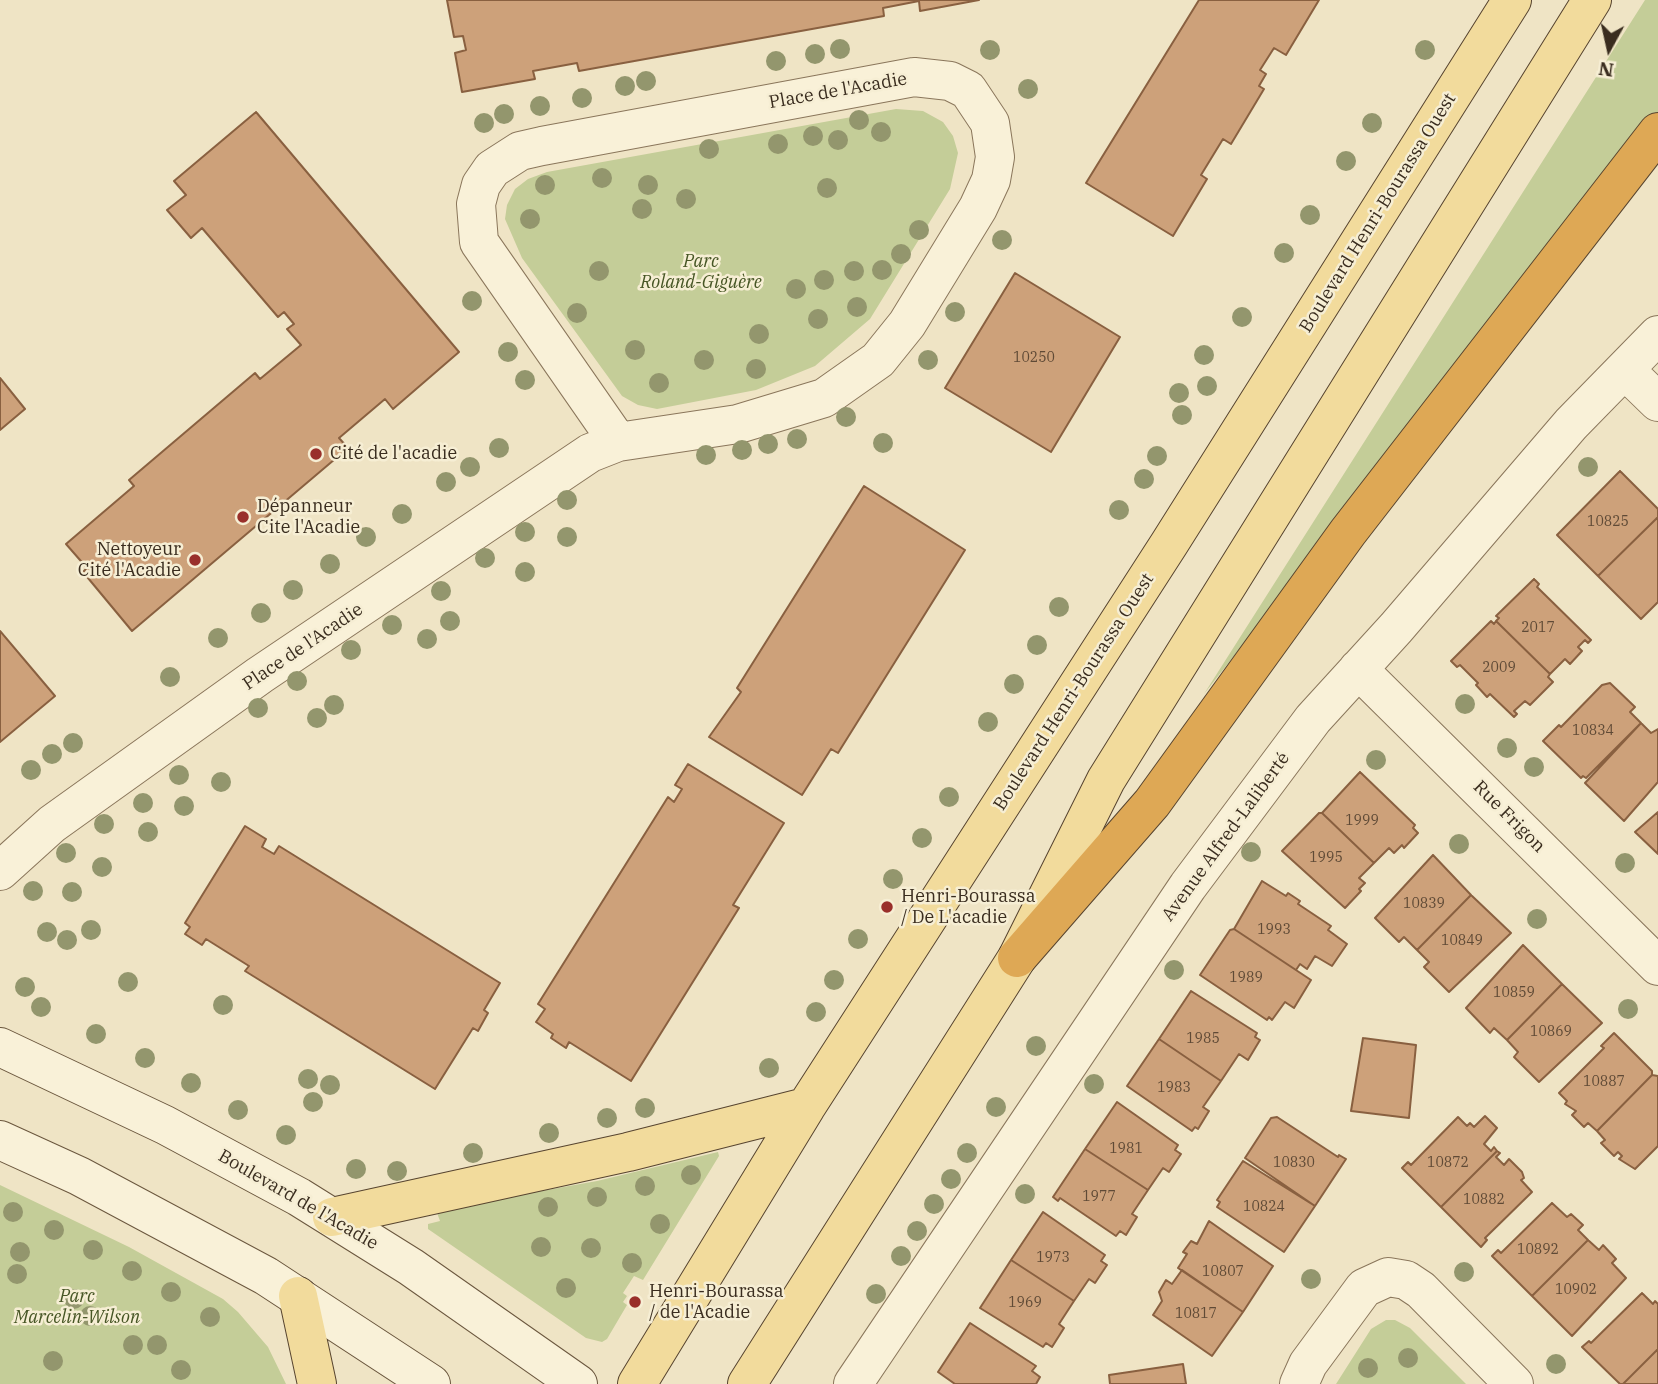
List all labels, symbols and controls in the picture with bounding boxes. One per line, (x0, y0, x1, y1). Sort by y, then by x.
north arrow (1574, 14, 1644, 84)
text: N (1597, 57, 1615, 83)
street label: Place de l'Acadie (767, 68, 909, 114)
street label: Boulevard Henri-Bourassa Ouest (1295, 89, 1461, 337)
park label: Parc Roland-Giguère (640, 251, 762, 294)
house number: 10250 (1013, 350, 1055, 366)
place label: Cité de l'acadie (330, 443, 457, 465)
marker: Cité de l'acadie (308, 446, 324, 462)
place label: Dépanneur Cite l'Acadie (257, 496, 360, 538)
marker: Dépanneur Cite l'Acadie (235, 509, 251, 525)
house number: 10825 (1587, 514, 1629, 530)
place label: Nettoyeur Cité l'Acadie (78, 539, 181, 582)
marker: Nettoyeur Cité l'Acadie (187, 552, 203, 568)
street label: Boulevard Henri-Bourassa Ouest (989, 570, 1159, 814)
street label: Place de l'Acadie (239, 599, 367, 695)
house number: 2017 (1521, 620, 1555, 636)
house number: 2009 (1482, 660, 1516, 676)
house number: 10834 (1572, 723, 1614, 739)
street label: Avenue Alfred-Laliberté (1158, 748, 1294, 926)
street label: Rue Frigon (1469, 777, 1549, 857)
house number: 1999 (1345, 813, 1379, 829)
house number: 1995 (1309, 850, 1343, 866)
place label: Henri-Bourassa / De L'acadie (901, 886, 1035, 928)
house number: 10839 (1403, 896, 1445, 912)
marker: Henri-Bourassa / De L'acadie (879, 899, 895, 915)
house number: 1993 (1257, 922, 1291, 938)
house number: 10849 (1441, 933, 1483, 949)
house number: 1989 (1229, 970, 1263, 986)
house number: 10859 (1493, 985, 1535, 1001)
house number: 10869 (1530, 1024, 1572, 1040)
house number: 1985 (1186, 1031, 1220, 1047)
house number: 10887 (1583, 1074, 1625, 1090)
house number: 1983 (1157, 1080, 1191, 1096)
house number: 1981 (1109, 1141, 1143, 1157)
street label: Boulevard de l'Acadie (214, 1145, 382, 1255)
house number: 10830 (1273, 1155, 1315, 1171)
house number: 10872 (1427, 1155, 1469, 1171)
house number: 1977 (1082, 1189, 1116, 1205)
house number: 10882 (1463, 1192, 1505, 1208)
house number: 10824 (1243, 1199, 1285, 1215)
house number: 10892 (1517, 1242, 1559, 1258)
house number: 1973 (1036, 1250, 1070, 1266)
house number: 10807 (1202, 1264, 1244, 1280)
place label: Henri-Bourassa / de l'Acadie (649, 1281, 783, 1324)
house number: 10902 (1555, 1282, 1597, 1298)
park label: Parc Marcelin-Wilson (14, 1286, 140, 1328)
marker: Henri-Bourassa / de l'Acadie (627, 1294, 643, 1310)
house number: 1969 (1008, 1295, 1042, 1311)
house number: 10817 (1175, 1306, 1217, 1322)

